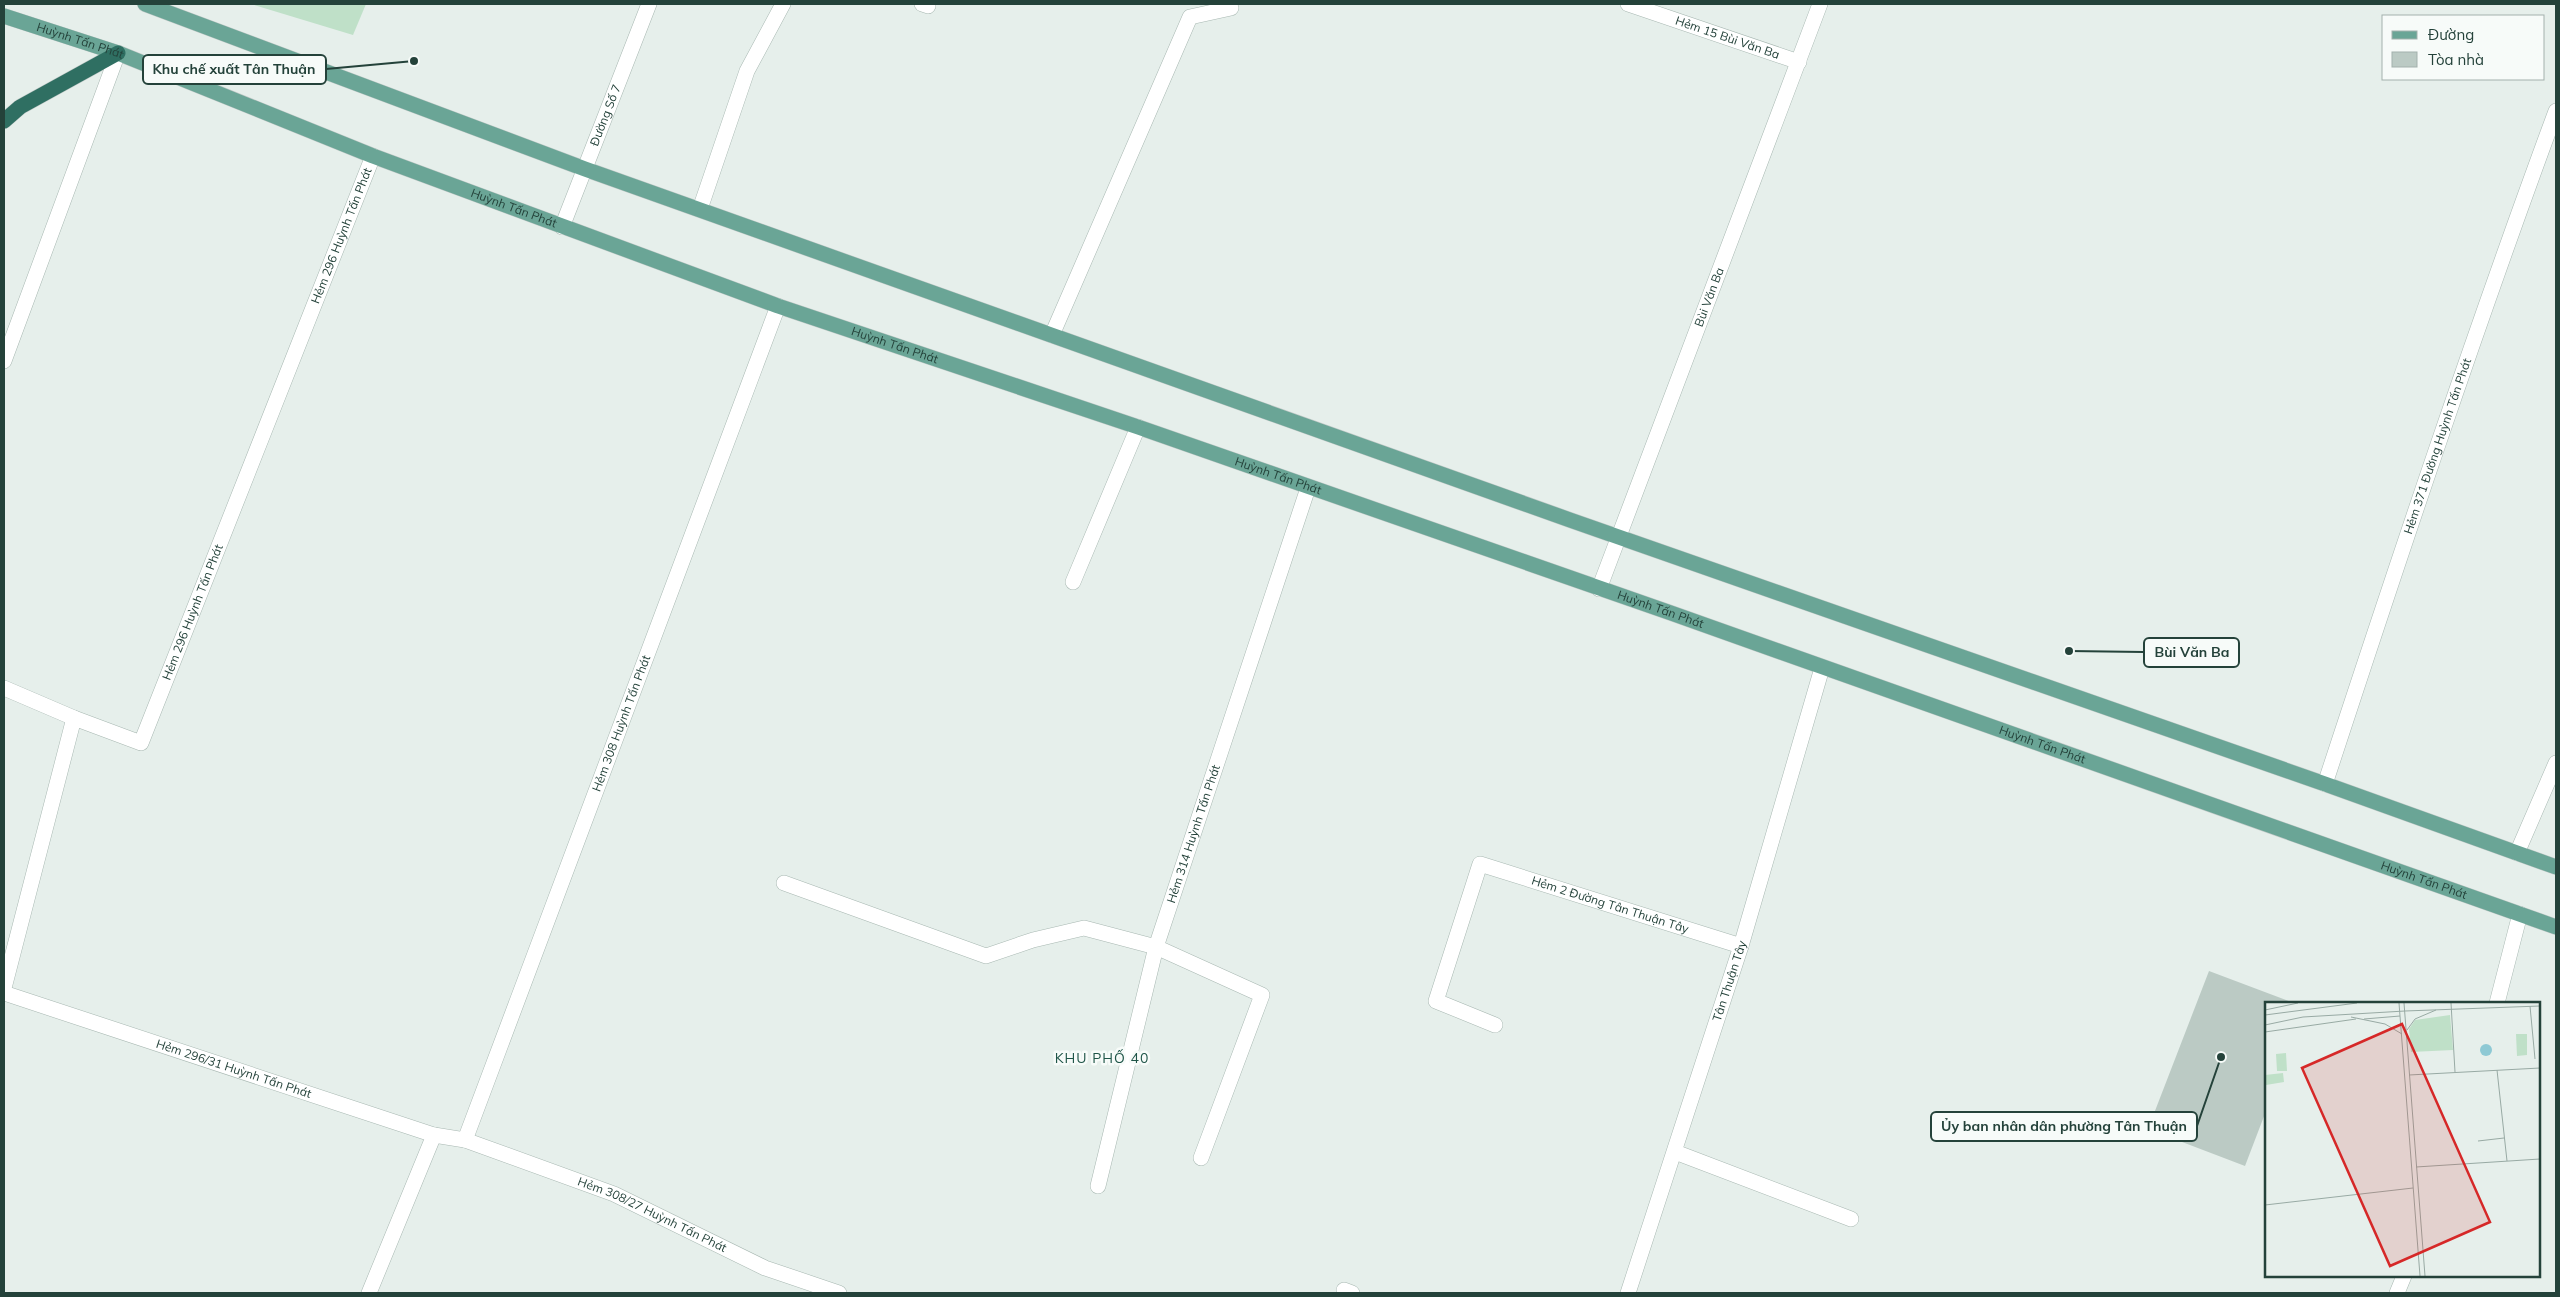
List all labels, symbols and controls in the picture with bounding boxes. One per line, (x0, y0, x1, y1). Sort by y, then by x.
street label: Hẻm 15 Bùi Văn Ba (1673, 13, 1782, 62)
legend (2382, 15, 2545, 80)
street label: Huỳnh Tấn Phát (35, 19, 126, 62)
text: Đường (2428, 25, 2474, 44)
text: Tòa nhà (2428, 50, 2484, 69)
callout: Khu chế xuất Tân Thuận (143, 55, 326, 84)
text: Khu chế xuất Tân Thuận (152, 60, 316, 78)
street label: Đường Số 7 (586, 82, 624, 148)
street label: Hẻm 296 Huỳnh Tấn Phát (307, 165, 375, 306)
street label: Huỳnh Tấn Phát (469, 185, 559, 230)
street label: Bùi Văn Ba (1691, 265, 1727, 329)
street label: Huỳnh Tấn Phát (850, 323, 940, 366)
street label: Hẻm 371 Đường Huỳnh Tấn Phát (2400, 356, 2474, 536)
street label: Huỳnh Tấn Phát (1233, 453, 1324, 497)
street label: Hẻm 296 Huỳnh Tấn Phát (159, 542, 226, 682)
street label: Huỳnh Tấn Phát (1615, 587, 1706, 631)
callout: Bùi Văn Ba (2144, 638, 2239, 667)
text: Bùi Văn Ba (2155, 643, 2229, 661)
street label: Hẻm 308 Huỳnh Tấn Phát (588, 653, 653, 794)
street label: Huỳnh Tấn Phát (1997, 722, 2088, 766)
street label: Hẻm 314 Huỳnh Tấn Phát (1163, 763, 1223, 905)
street label: Huỳnh Tấn Phát (2379, 857, 2469, 902)
street label: Hẻm 2 Đường Tân Thuận Tây (1530, 873, 1691, 936)
street label: Tân Thuận Tây (1709, 938, 1749, 1023)
inset map (2265, 1002, 2540, 1277)
street label: Hẻm 296/31 Huỳnh Tấn Phát (154, 1036, 314, 1101)
district label: KHU PHỐ 40 (1055, 1049, 1149, 1067)
callout: Ủy ban nhân dân phường Tân Thuận (1931, 1112, 2197, 1141)
text: Ủy ban nhân dân phường Tân Thuận (1941, 1117, 2187, 1135)
street label: Hẻm 308/27 Huỳnh Tấn Phát (576, 1174, 729, 1255)

